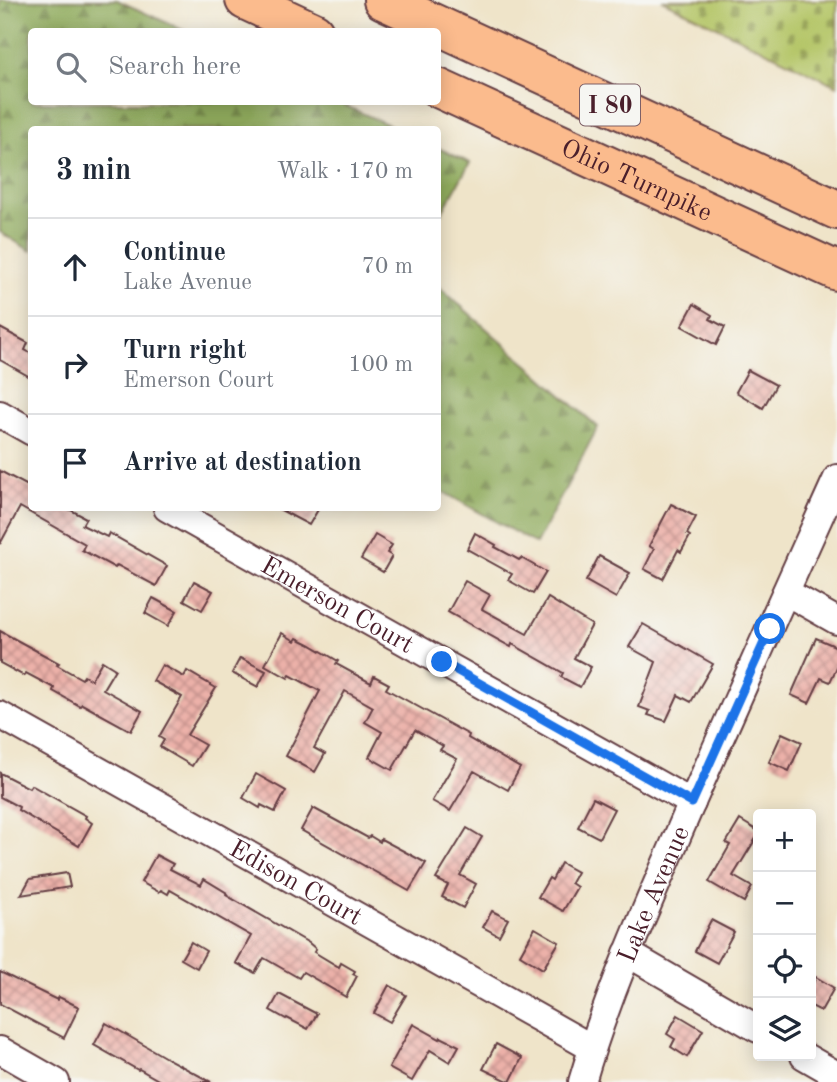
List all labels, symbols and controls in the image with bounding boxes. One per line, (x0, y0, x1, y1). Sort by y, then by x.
search box (28, 28, 441, 105)
icon: search (52, 48, 90, 86)
text: Search here (108, 54, 241, 80)
road number: I 80 (580, 84, 640, 125)
street label: Ohio Turnpike (557, 135, 716, 227)
text: 3 min (56, 156, 131, 186)
text: Walk · 170 m (277, 160, 413, 183)
text: Continue (123, 240, 226, 266)
icon: ahead (56, 248, 94, 286)
text: 70 m (362, 255, 413, 278)
text: Lake Avenue (123, 271, 252, 294)
text: Turn right (123, 338, 246, 364)
icon: right (56, 346, 94, 384)
text: 100 m (348, 353, 413, 376)
text: Emerson Court (123, 369, 274, 392)
icon: arrive (56, 444, 94, 482)
text: Arrive at destination (123, 450, 362, 476)
street label: Emerson Court (256, 553, 418, 659)
route start (754, 613, 785, 644)
route end (426, 646, 457, 677)
map controls (753, 809, 816, 1061)
button: + (753, 809, 816, 872)
street label: Lake Avenue (614, 823, 695, 967)
street label: Edison Court (224, 836, 366, 931)
button: − (753, 872, 816, 935)
button: locate (753, 935, 816, 998)
button: layers (753, 998, 816, 1061)

